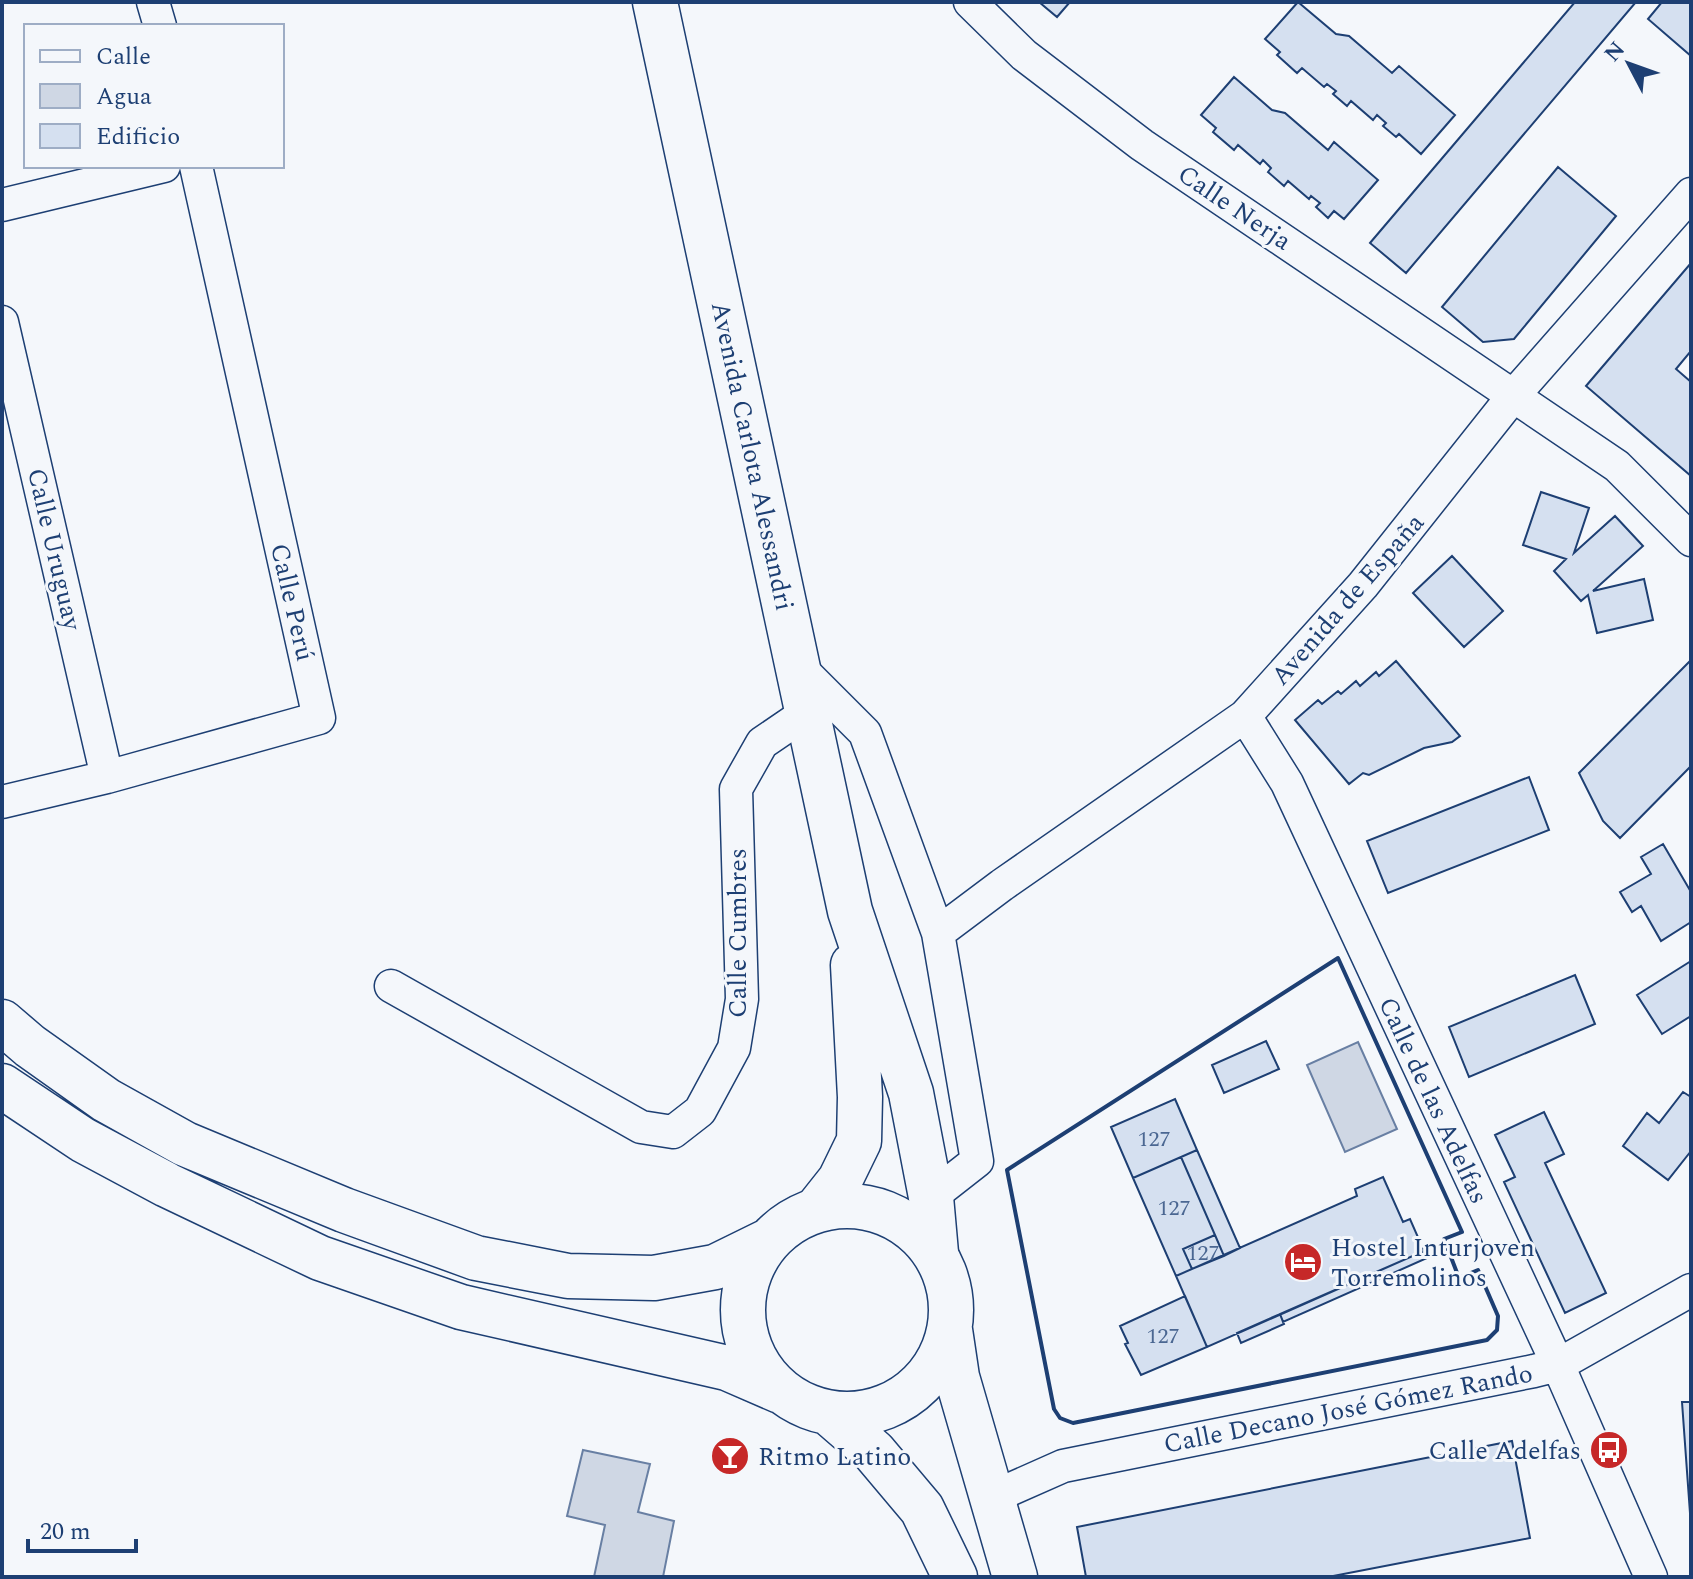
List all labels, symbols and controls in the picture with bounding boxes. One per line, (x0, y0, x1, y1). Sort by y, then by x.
legend (24, 24, 284, 168)
north arrow (1589, 24, 1669, 104)
text: N (1597, 34, 1633, 69)
text: Calle (96, 39, 151, 75)
text: Agua (96, 79, 152, 115)
text: Edificio (96, 119, 180, 155)
street label: Calle Nerja (1169, 155, 1300, 261)
street label: Avenida Carlota Alessandri (700, 298, 804, 614)
street label: Calle Uruguay (16, 464, 92, 636)
street label: Avenida de España (1261, 504, 1434, 695)
street label: Calle Perú (259, 540, 325, 665)
street label: Calle Cumbres (718, 848, 758, 1018)
street label: Calle de las Adelfas (1368, 990, 1499, 1210)
house number: 127 (1137, 1123, 1171, 1156)
house number: 127 (1157, 1192, 1191, 1225)
place label: Hostel Inturjoven Torremolinos (1331, 1228, 1535, 1298)
house number: 127 (1186, 1237, 1220, 1270)
hotel icon: Hostel Inturjoven Torremolinos (1282, 1241, 1324, 1283)
house number: 127 (1146, 1320, 1180, 1353)
street label: Calle Decano José Gómez Rando (1160, 1354, 1536, 1464)
bus stop icon: Calle Adelfas (1588, 1429, 1630, 1471)
place label: Calle Adelfas (1429, 1431, 1581, 1471)
bar icon: Ritmo Latino (709, 1435, 751, 1477)
place label: Ritmo Latino (758, 1437, 911, 1477)
scale bar (28, 1503, 136, 1553)
text: 20 m (40, 1514, 91, 1550)

